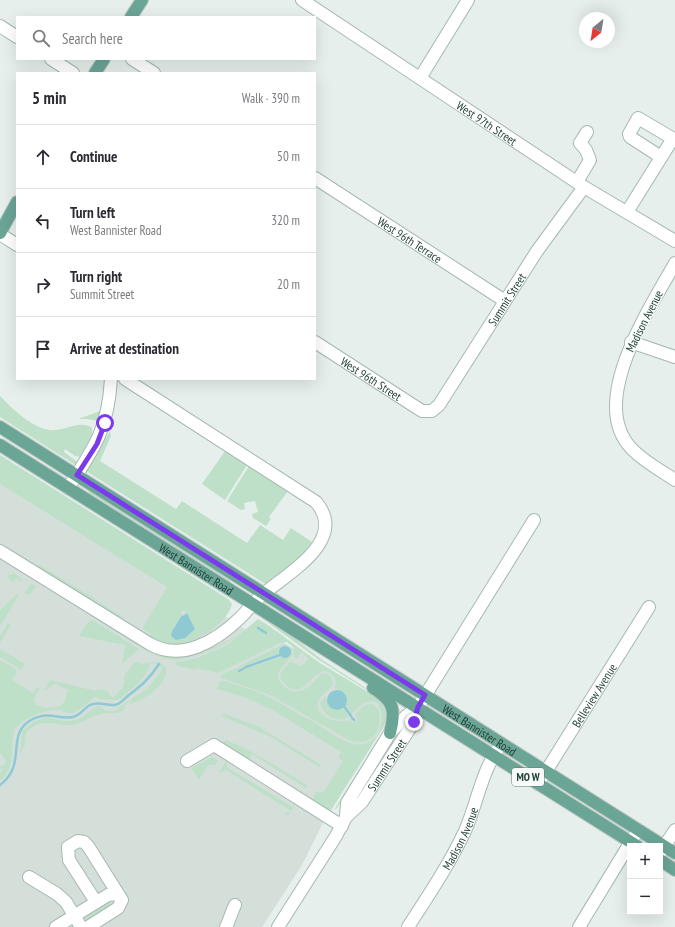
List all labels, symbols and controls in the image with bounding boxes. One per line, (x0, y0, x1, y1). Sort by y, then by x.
north arrow (579, 12, 615, 48)
search box (16, 16, 316, 60)
icon: search (30, 27, 52, 49)
text: Search here (62, 29, 123, 48)
text: 5 min (32, 87, 66, 109)
text: Walk · 390 m (242, 90, 300, 107)
street label: West 97th Street (454, 97, 521, 148)
icon: ahead (32, 146, 54, 168)
text: Continue (70, 147, 117, 166)
text: 50 m (277, 148, 300, 165)
text: Turn left (70, 203, 115, 222)
icon: left (32, 210, 54, 232)
text: 320 m (271, 212, 300, 229)
street label: West 96th Terrace (375, 213, 445, 266)
text: West Bannister Road (70, 222, 162, 239)
text: Turn right (70, 267, 122, 286)
street label: Summit Street (484, 270, 529, 328)
icon: right (32, 274, 54, 296)
text: 20 m (277, 276, 300, 293)
text: Summit Street (70, 286, 134, 303)
street label: Madison Avenue (622, 288, 666, 354)
icon: arrive (32, 338, 54, 360)
text: Arrive at destination (70, 339, 179, 358)
street label: West 96th Street (338, 353, 405, 404)
route start (96, 414, 114, 432)
street label: West Bannister Road (156, 540, 236, 598)
street label: Belleview Avenue (568, 660, 619, 730)
street label: West Bannister Road (440, 701, 519, 759)
route end (405, 713, 423, 731)
street label: Summit Street (364, 735, 409, 794)
road number: MO W (512, 768, 544, 786)
street label: Madison Avenue (439, 805, 481, 872)
map controls (627, 843, 663, 915)
button: + (627, 843, 663, 879)
button: − (627, 879, 663, 915)

